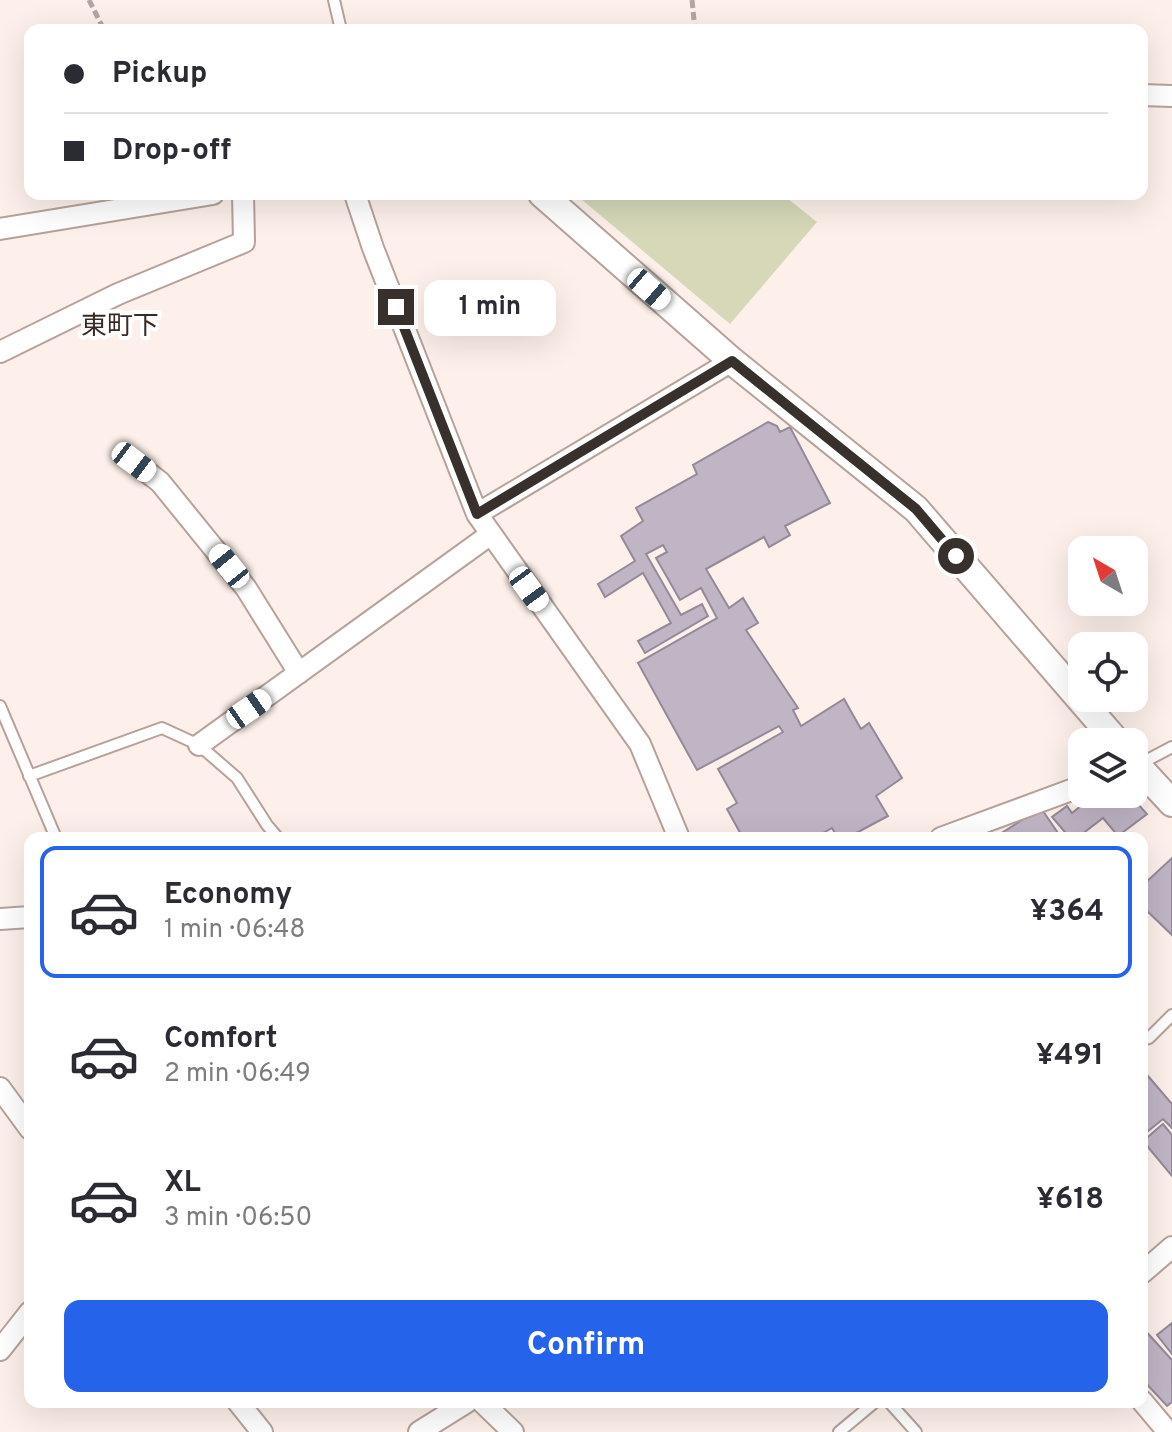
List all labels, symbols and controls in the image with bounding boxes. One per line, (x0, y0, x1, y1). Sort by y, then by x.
text: Pickup (112, 56, 207, 93)
text: Drop-off (112, 133, 231, 170)
car (623, 264, 675, 314)
callout: 1 min (424, 279, 556, 335)
route end (378, 289, 414, 325)
text: 1 min (459, 291, 521, 324)
district label: 東町下 (81, 311, 159, 344)
car (108, 438, 160, 486)
north arrow (1068, 536, 1148, 616)
map controls (1068, 536, 1148, 808)
route start (938, 538, 974, 574)
car (205, 540, 253, 592)
car (505, 563, 553, 615)
button: locate (1068, 632, 1148, 712)
car (222, 685, 276, 733)
button: layers (1068, 728, 1148, 808)
icon: car (68, 876, 140, 948)
text: Economy (164, 877, 292, 914)
text: ¥364 (1030, 894, 1104, 931)
text: 1 min · 06:48 (164, 914, 305, 947)
icon: car (68, 1020, 140, 1092)
text: Comfort (164, 1021, 277, 1058)
text: ¥491 (1036, 1038, 1104, 1075)
text: 2 min · 06:49 (164, 1058, 311, 1091)
icon: car (68, 1164, 140, 1236)
text: XL (164, 1165, 201, 1202)
text: ¥618 (1036, 1182, 1104, 1219)
text: 3 min · 06:50 (164, 1202, 312, 1235)
button: Confirm (64, 1300, 1108, 1392)

